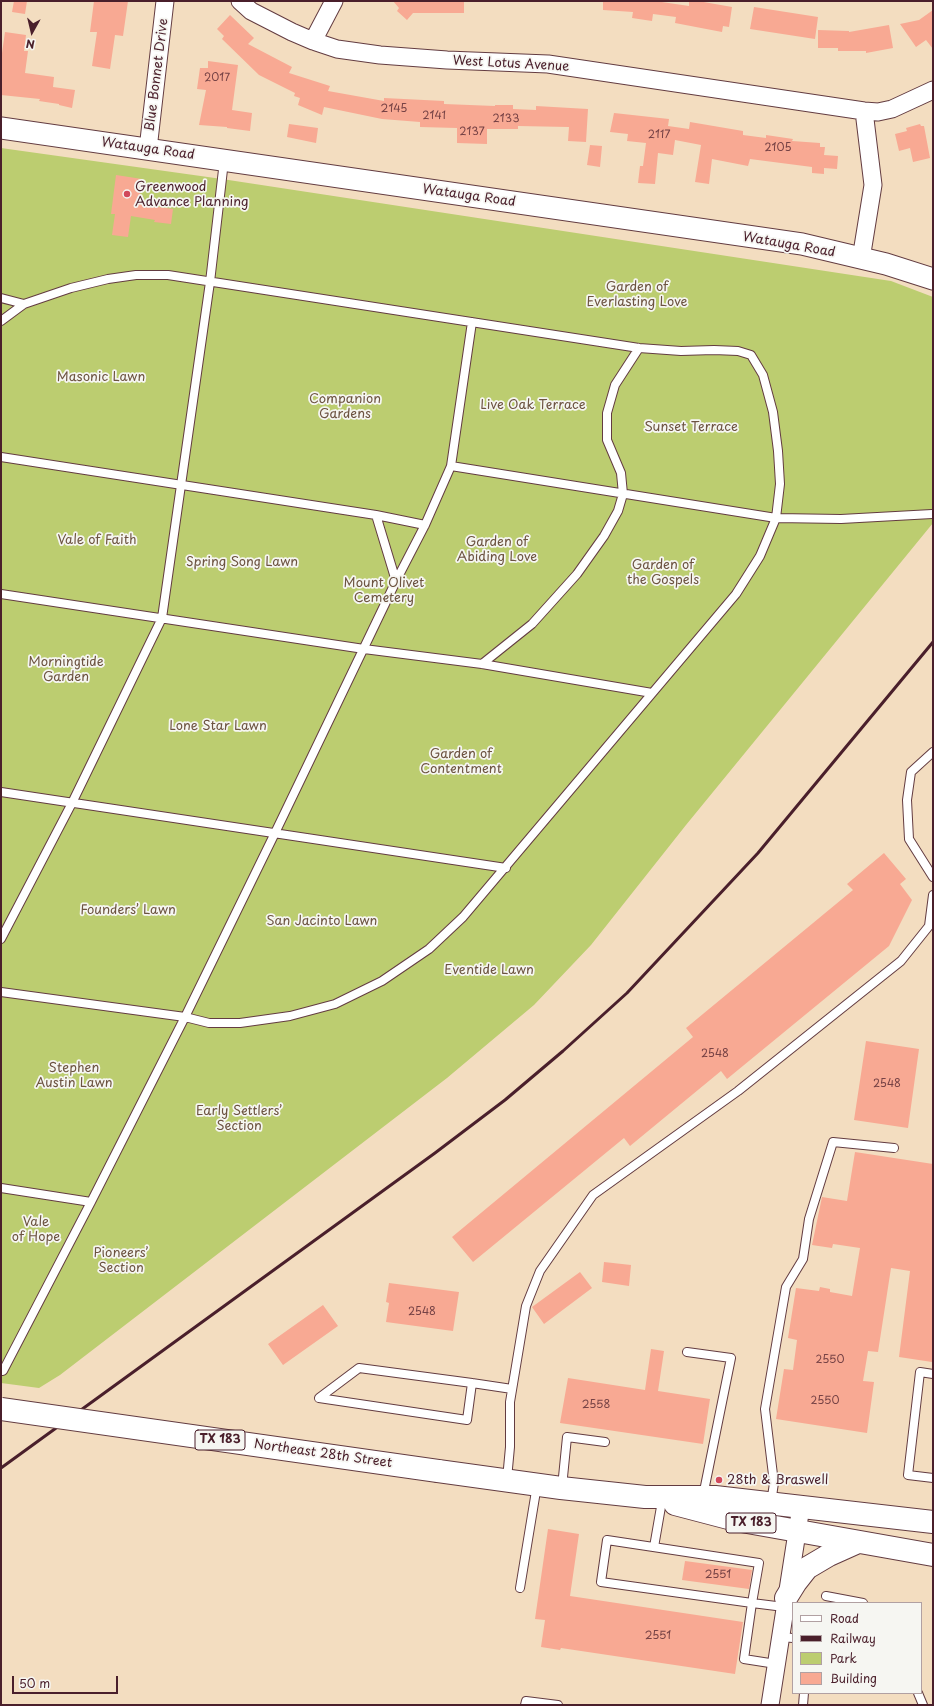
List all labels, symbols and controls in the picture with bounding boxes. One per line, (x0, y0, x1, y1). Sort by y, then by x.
north arrow (12, 12, 52, 52)
street label: Blue Bonnet Drive (142, 18, 172, 132)
text: N (25, 35, 36, 53)
street label: West Lotus Avenue (452, 53, 570, 75)
house number: 2017 (204, 71, 230, 85)
house number: 2145 (381, 102, 407, 116)
house number: 2141 (422, 109, 446, 123)
house number: 2133 (493, 112, 519, 126)
house number: 2137 (459, 125, 485, 139)
house number: 2117 (648, 128, 670, 142)
street label: Watauga Road (100, 135, 196, 163)
house number: 2105 (764, 141, 792, 155)
place label: Greenwood Advance Planning (135, 179, 248, 210)
street label: Watauga Road (421, 182, 517, 210)
marker: Greenwood Advance Planning (122, 189, 132, 199)
street label: Watauga Road (741, 229, 837, 261)
park label: Garden of Everlasting Love (587, 279, 687, 310)
park label: Masonic Lawn (57, 369, 145, 385)
park label: Companion Gardens (309, 391, 381, 422)
park label: Live Oak Terrace (480, 397, 586, 413)
park label: Sunset Terrace (644, 419, 738, 435)
park label: Vale of Faith (57, 532, 137, 548)
park label: Garden of Abiding Love (457, 534, 537, 565)
park label: Spring Song Lawn (186, 554, 298, 570)
park label: Garden of the Gospels (627, 557, 699, 588)
park label: Mount Olivet Cemetery (344, 575, 424, 606)
park label: Morningtide Garden (28, 654, 104, 685)
park label: Lone Star Lawn (169, 718, 267, 734)
park label: Garden of Contentment (420, 746, 502, 777)
park label: Founders’ Lawn (80, 902, 176, 918)
park label: San Jacinto Lawn (267, 913, 377, 929)
park label: Eventide Lawn (444, 962, 534, 978)
house number: 2548 (701, 1047, 729, 1061)
park label: Stephen Austin Lawn (35, 1060, 113, 1091)
house number: 2548 (873, 1077, 901, 1091)
park label: Early Settlers’ Section (196, 1103, 282, 1134)
park label: Vale of Hope (12, 1214, 60, 1245)
park label: Pioneers’ Section (94, 1245, 148, 1276)
house number: 2548 (408, 1305, 436, 1319)
house number: 2550 (816, 1353, 844, 1367)
house number: 2550 (811, 1394, 839, 1408)
house number: 2558 (582, 1398, 610, 1412)
road number: TX 183 (195, 1430, 245, 1450)
street label: Northeast 28th Street (253, 1437, 393, 1471)
place label: 28th & Braswell (727, 1472, 828, 1488)
marker: 28th & Braswell (714, 1475, 724, 1485)
road number: TX 183 (726, 1513, 776, 1533)
house number: 2551 (705, 1568, 731, 1582)
legend (792, 1602, 922, 1694)
text: Road (830, 1609, 859, 1627)
house number: 2551 (645, 1629, 671, 1643)
text: Railway (830, 1629, 876, 1647)
text: Park (830, 1649, 857, 1667)
scale bar (14, 1668, 120, 1694)
text: Building (830, 1669, 877, 1687)
text: 50 m (19, 1674, 50, 1692)

